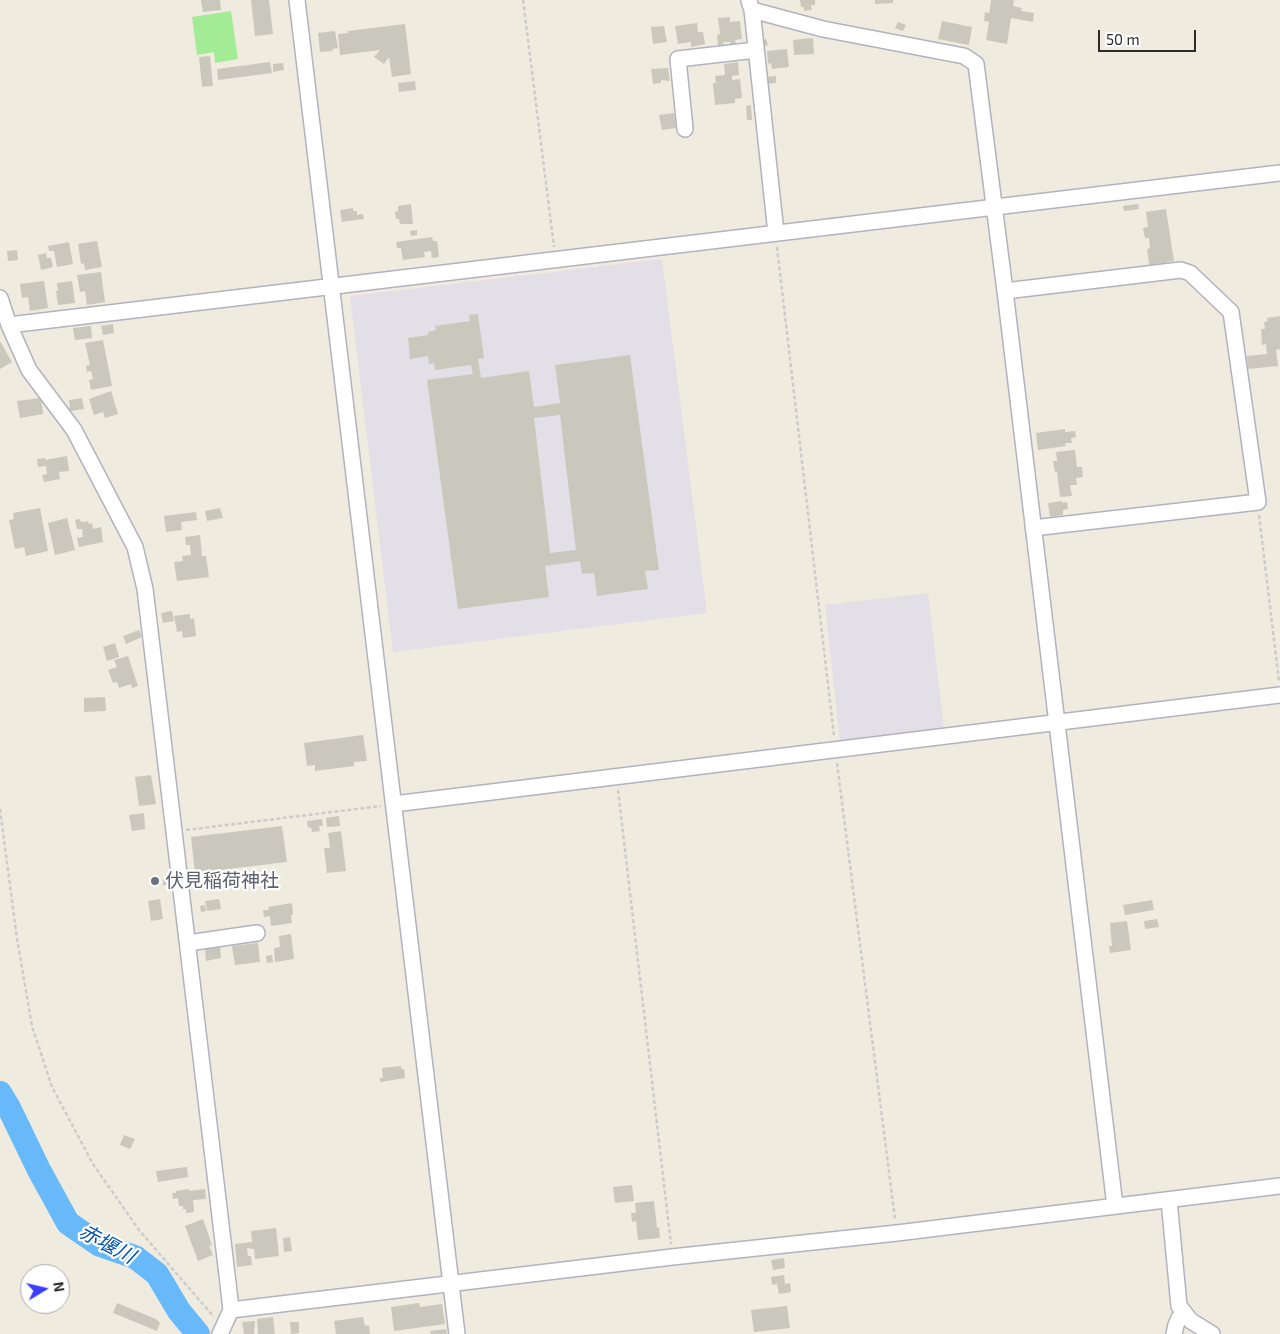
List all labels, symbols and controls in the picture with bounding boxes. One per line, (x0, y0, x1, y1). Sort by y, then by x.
scale bar (1100, 20, 1198, 52)
text: 50 m (1106, 30, 1140, 48)
place label: 伏見稲荷神社 (165, 870, 279, 892)
marker: 伏見稲荷神社 (149, 875, 161, 887)
water label: 赤堰川 (75, 1219, 139, 1269)
north arrow (20, 1264, 70, 1314)
text: N (50, 1280, 69, 1293)

